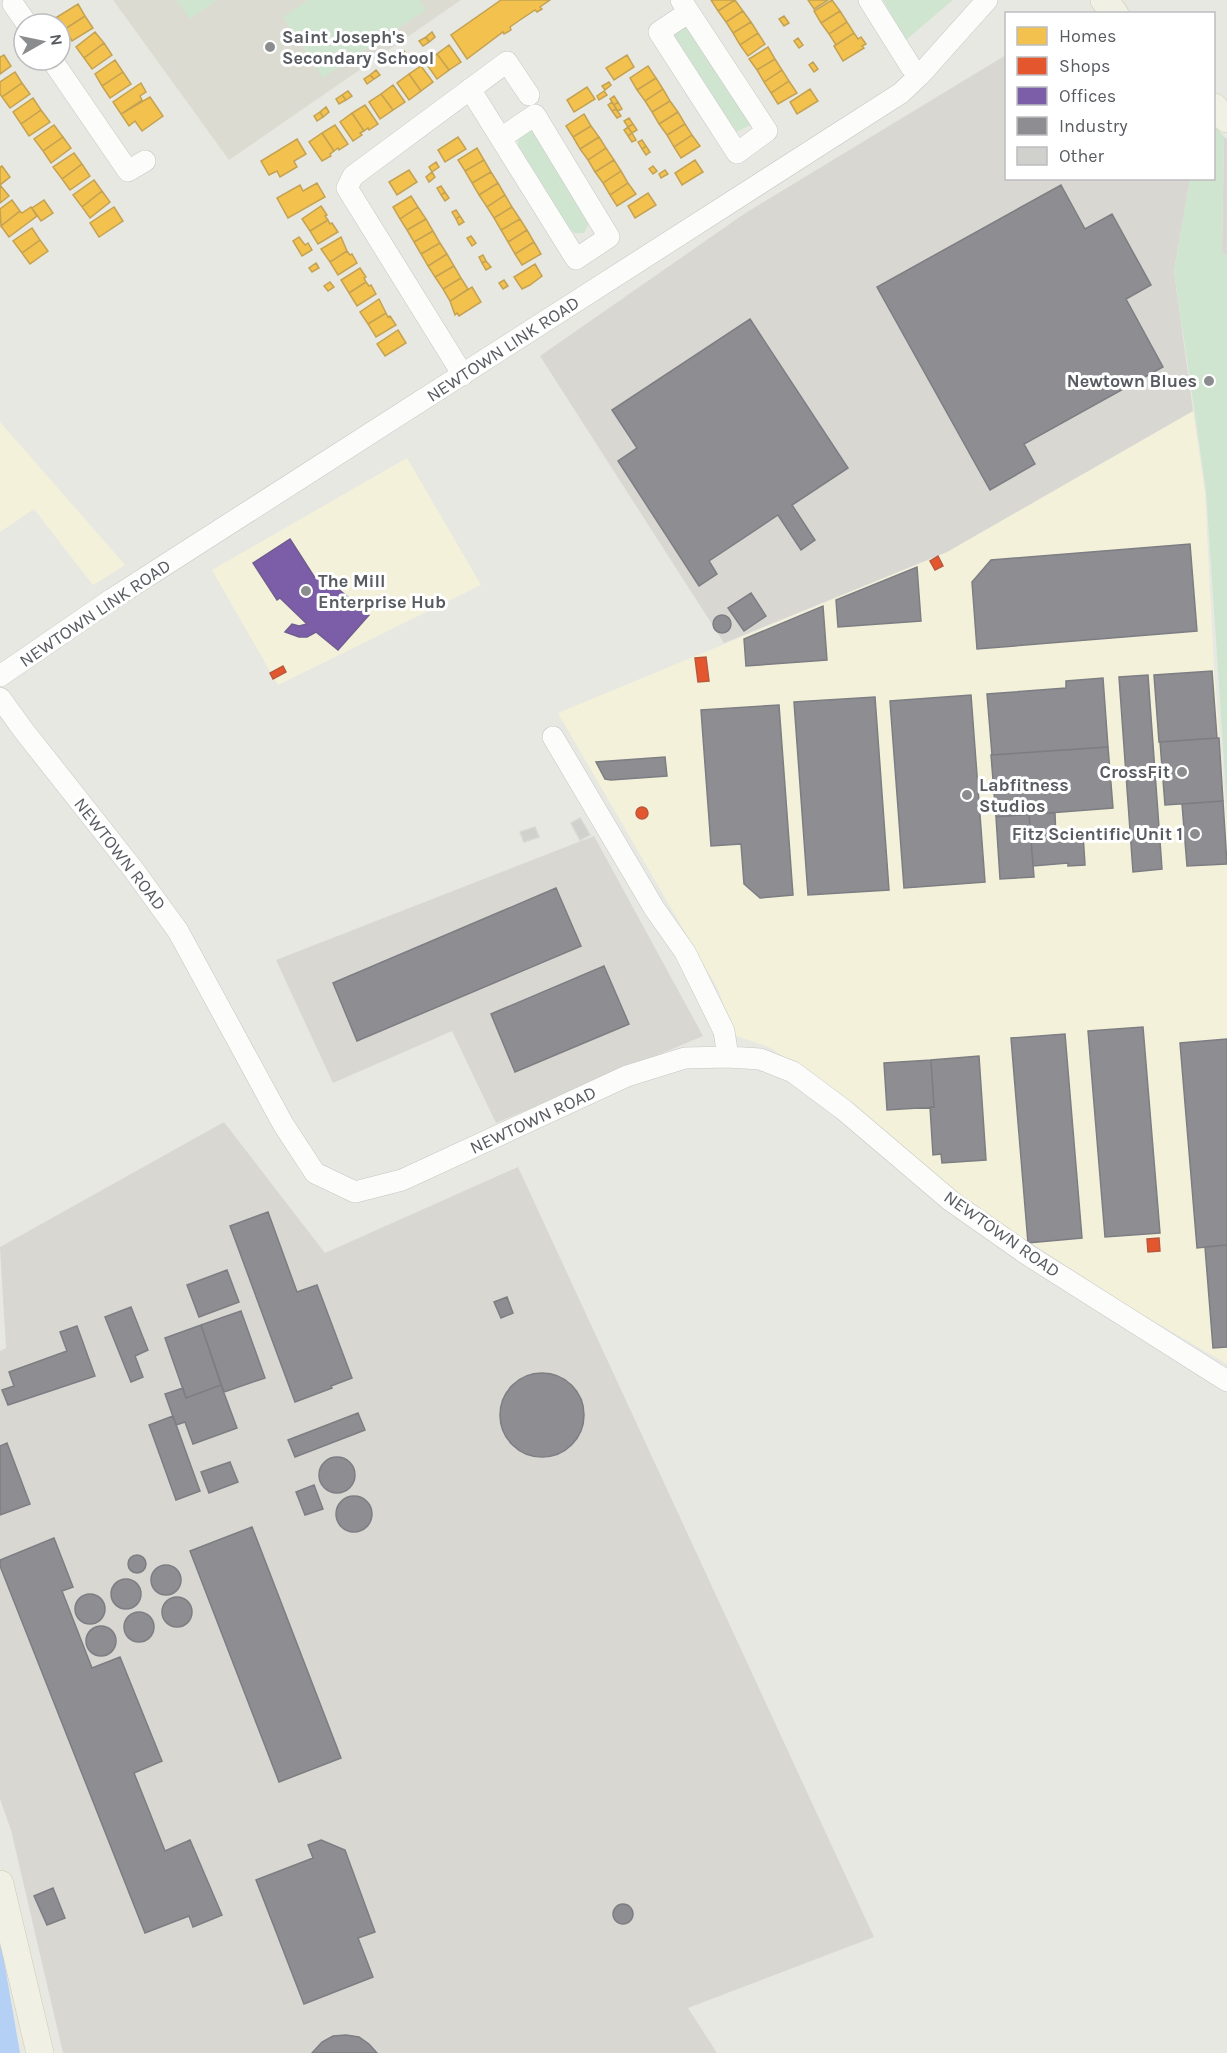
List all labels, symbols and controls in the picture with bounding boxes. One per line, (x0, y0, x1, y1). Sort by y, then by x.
north arrow (12, 12, 72, 72)
legend (1005, 12, 1215, 180)
text: Homes (1059, 25, 1116, 47)
place label: Saint Joseph's Secondary School (282, 26, 434, 69)
text: N (46, 33, 67, 47)
marker: Saint Joseph's Secondary School (263, 40, 277, 54)
text: Shops (1059, 55, 1111, 77)
text: Offices (1059, 85, 1116, 107)
text: Industry (1059, 115, 1128, 137)
text: Other (1059, 145, 1104, 167)
street label: NEWTOWN LINK ROAD (423, 291, 583, 407)
place label: Newtown Blues (1067, 370, 1197, 392)
marker: Newtown Blues (1202, 374, 1216, 388)
street label: NEWTOWN LINK ROAD (15, 554, 175, 672)
place label: The Mill Enterprise Hub (318, 570, 446, 613)
marker: The Mill Enterprise Hub (299, 584, 313, 598)
place label: CrossFit (1100, 761, 1170, 783)
marker: CrossFit (1175, 765, 1189, 779)
place label: Labfitness Studios (979, 774, 1069, 817)
marker: Labfitness Studios (960, 788, 974, 802)
street label: NEWTOWN ROAD (69, 793, 171, 915)
place label: Fitz Scientific Unit 1 (1012, 823, 1183, 845)
marker: Fitz Scientific Unit 1 (1188, 827, 1202, 841)
street label: NEWTOWN ROAD (466, 1081, 600, 1159)
street label: NEWTOWN ROAD (940, 1186, 1064, 1282)

